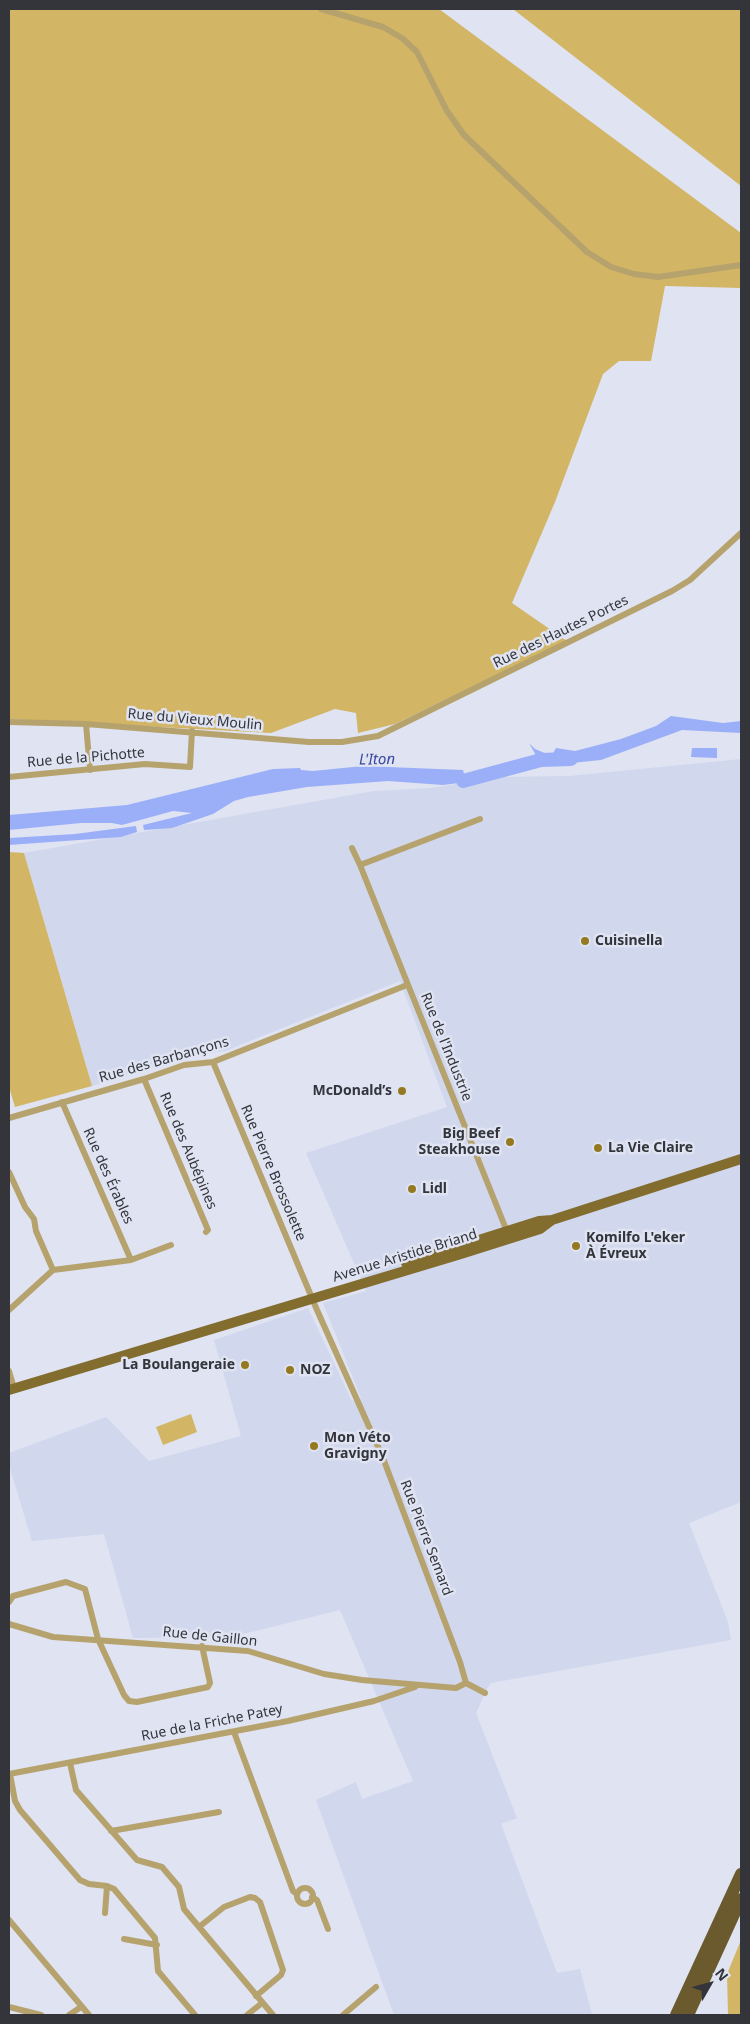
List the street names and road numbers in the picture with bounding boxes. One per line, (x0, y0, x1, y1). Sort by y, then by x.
street label: Rue des Hautes Portes (491, 592, 631, 672)
street label: Rue du Vieux Moulin (127, 706, 263, 734)
street label: Rue de la Pichotte (26, 744, 146, 772)
street label: Rue de l'Industrie (417, 990, 475, 1104)
street label: Rue des Barbançons (97, 1033, 231, 1087)
street label: Rue des Aubépines (156, 1090, 220, 1212)
street label: Rue Pierre Brossolette (237, 1102, 309, 1244)
street label: Rue des Érables (79, 1125, 137, 1227)
street label: Avenue Aristide Briand (331, 1226, 479, 1286)
street label: Rue Pierre Semard (396, 1478, 456, 1598)
street label: Rue de Gaillon (162, 1624, 258, 1650)
street label: Rue de la Friche Patey (140, 1701, 284, 1745)

